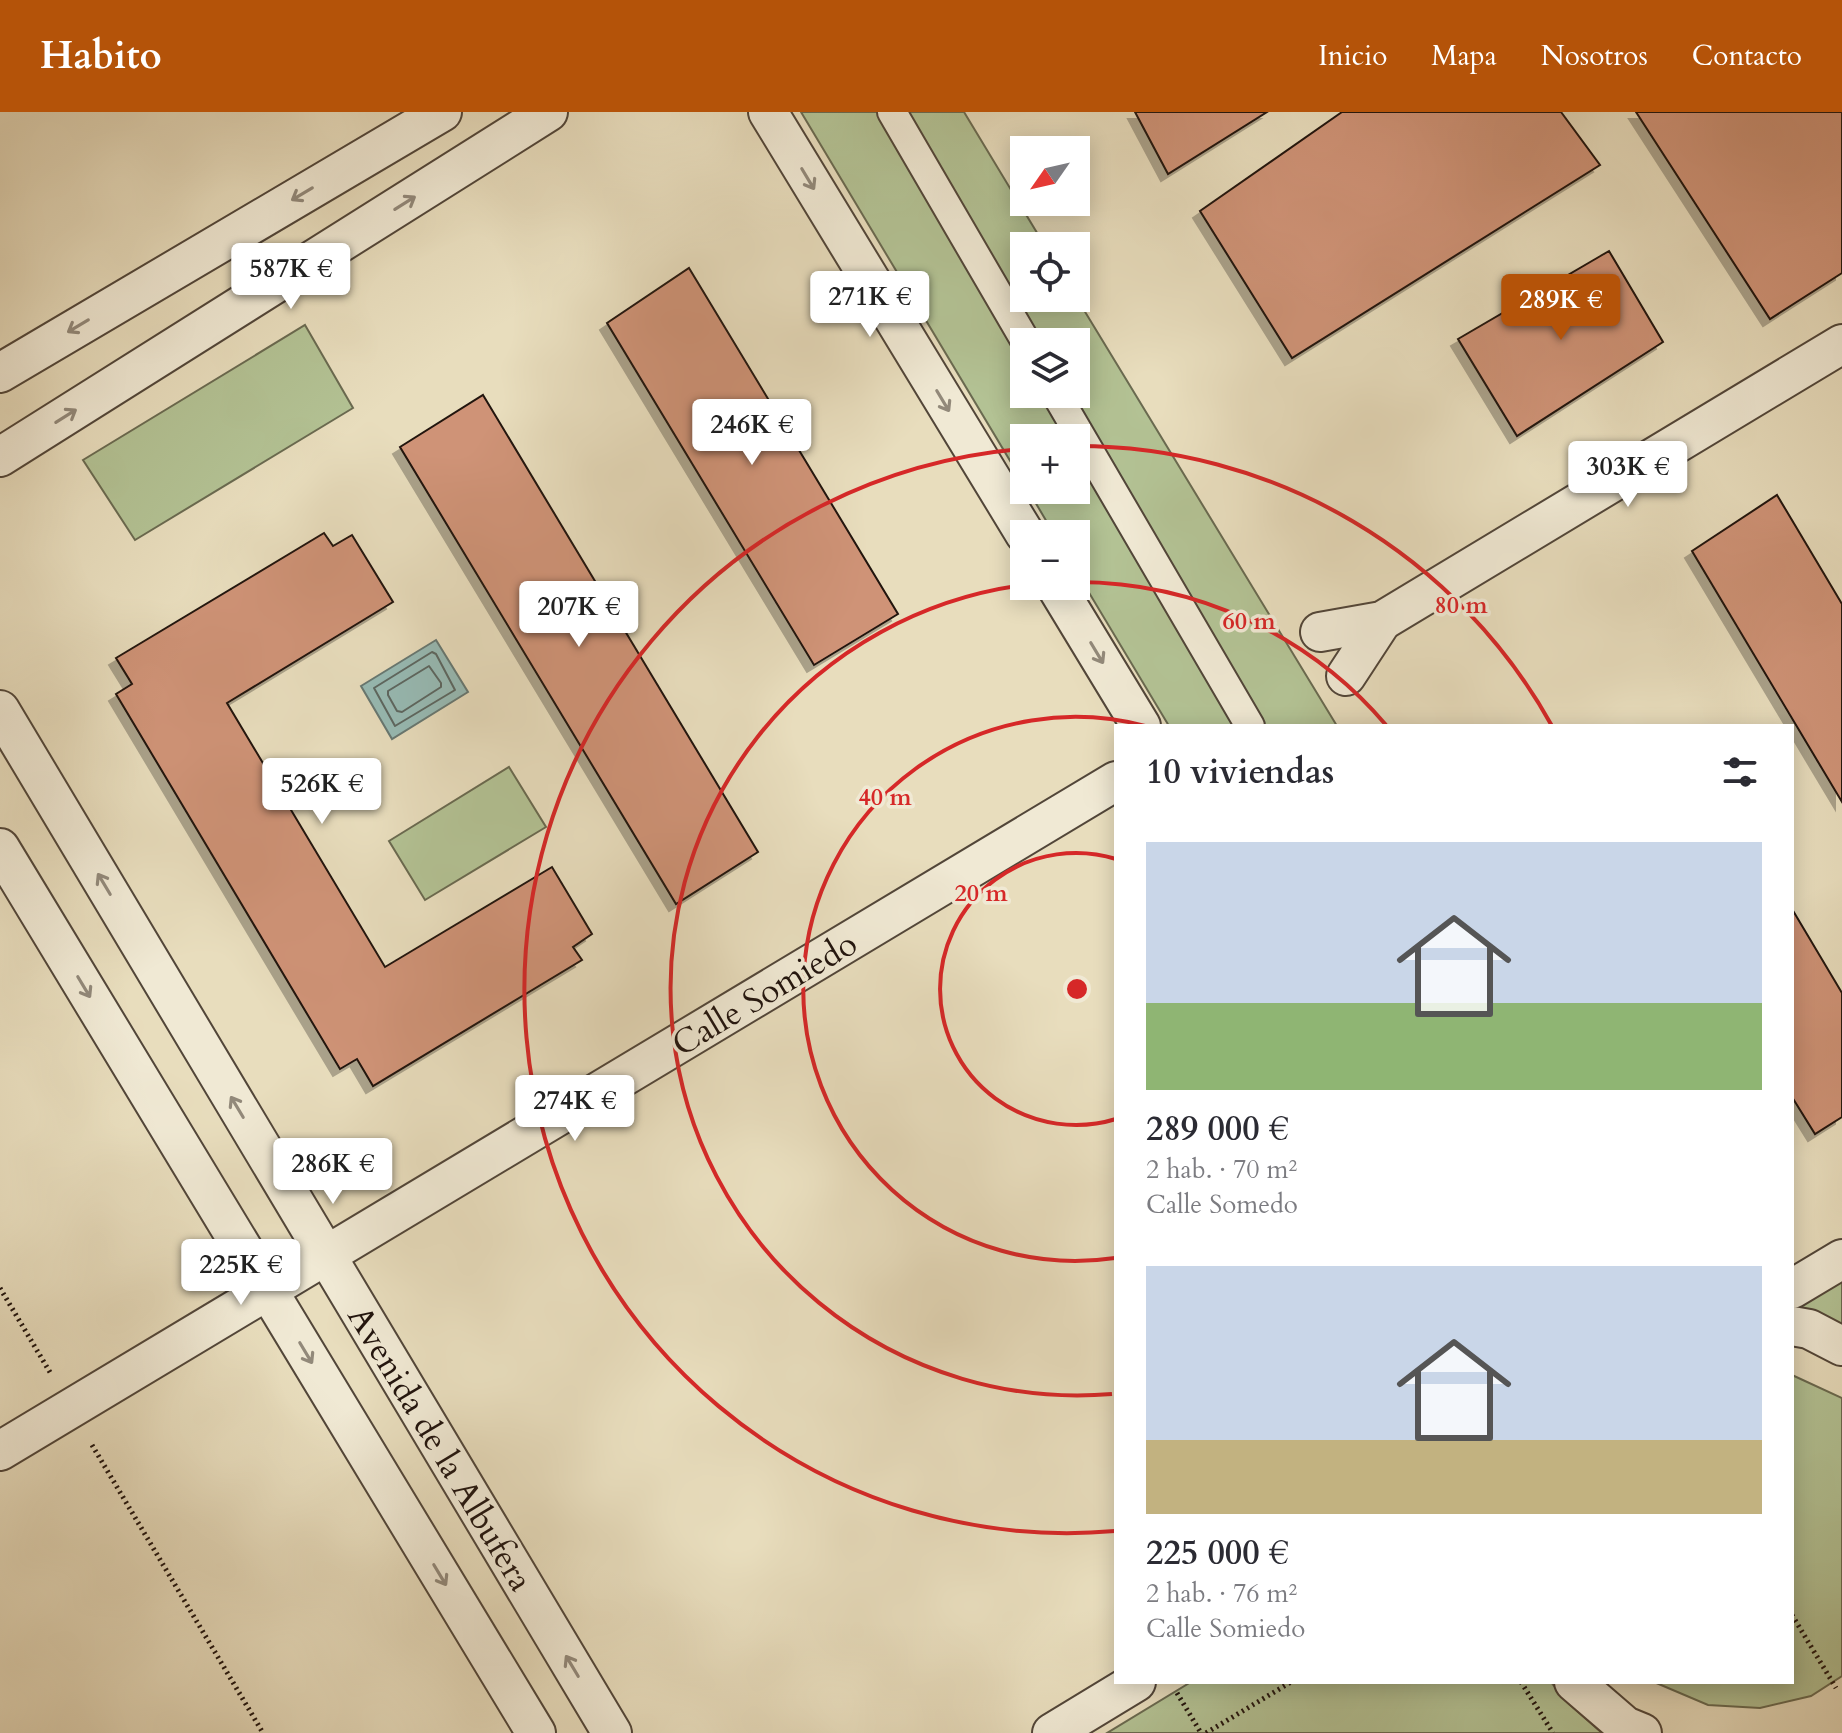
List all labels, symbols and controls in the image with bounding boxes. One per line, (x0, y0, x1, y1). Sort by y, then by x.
text: Habito (40, 30, 162, 82)
text: Inicio (1318, 37, 1387, 75)
text: Mapa (1431, 37, 1497, 75)
text: Nosotros (1541, 37, 1648, 75)
text: Contacto (1692, 37, 1802, 75)
north arrow (1010, 136, 1090, 216)
map controls (1010, 136, 1090, 600)
one-way arrow (800, 167, 816, 190)
one-way arrow (291, 186, 314, 202)
one-way arrow (393, 194, 415, 211)
button: locate (1010, 232, 1090, 312)
pin: 587K € (226, 243, 356, 311)
text: 587K € (249, 251, 333, 286)
pin: 271K € (805, 271, 935, 339)
pin: 289K € (1496, 274, 1626, 342)
text: 271K € (828, 279, 912, 314)
text: 289K € (1519, 282, 1603, 317)
one-way arrow (67, 319, 90, 335)
button: layers (1010, 328, 1090, 408)
one-way arrow (936, 389, 952, 412)
pin: 246K € (687, 399, 817, 467)
one-way arrow (54, 407, 77, 423)
text: 246K € (710, 407, 794, 442)
button: + (1010, 424, 1090, 504)
pin: 303K € (1563, 441, 1693, 509)
text: 303K € (1586, 449, 1670, 484)
button: − (1010, 520, 1090, 600)
pin: 207K € (514, 581, 644, 649)
text: 207K € (537, 589, 621, 624)
text: 80 m (1434, 589, 1488, 622)
text: 60 m (1222, 605, 1276, 638)
one-way arrow (1089, 641, 1105, 664)
text: 10 viviendas (1146, 749, 1334, 795)
icon: filters (1718, 750, 1762, 794)
pin: 526K € (257, 758, 387, 826)
text: 526K € (280, 766, 364, 801)
text: 40 m (858, 781, 912, 814)
one-way arrow (96, 873, 112, 896)
text: 20 m (954, 877, 1008, 910)
icon: home (1382, 894, 1526, 1038)
street label: Calle Somiedo (663, 921, 866, 1067)
one-way arrow (76, 975, 92, 998)
centre of rings (1063, 975, 1091, 1003)
pin: 274K € (510, 1075, 640, 1143)
text: 274K € (533, 1083, 617, 1118)
one-way arrow (229, 1096, 245, 1119)
text: 289 000 € (1146, 1106, 1289, 1152)
pin: 286K € (268, 1138, 398, 1206)
text: 286K € (291, 1146, 375, 1181)
text: 2 hab. · 70 m² (1146, 1152, 1297, 1187)
text: Calle Somedo (1146, 1187, 1298, 1222)
pin: 225K € (176, 1239, 306, 1307)
text: 225K € (199, 1247, 283, 1282)
street label: Avenida de la Albufera (337, 1297, 544, 1600)
icon: home (1382, 1318, 1526, 1462)
one-way arrow (298, 1341, 314, 1364)
text: 225 000 € (1146, 1530, 1289, 1576)
one-way arrow (433, 1563, 449, 1586)
text: 2 hab. · 76 m² (1146, 1576, 1297, 1611)
text: Calle Somiedo (1146, 1611, 1305, 1646)
one-way arrow (564, 1655, 580, 1678)

